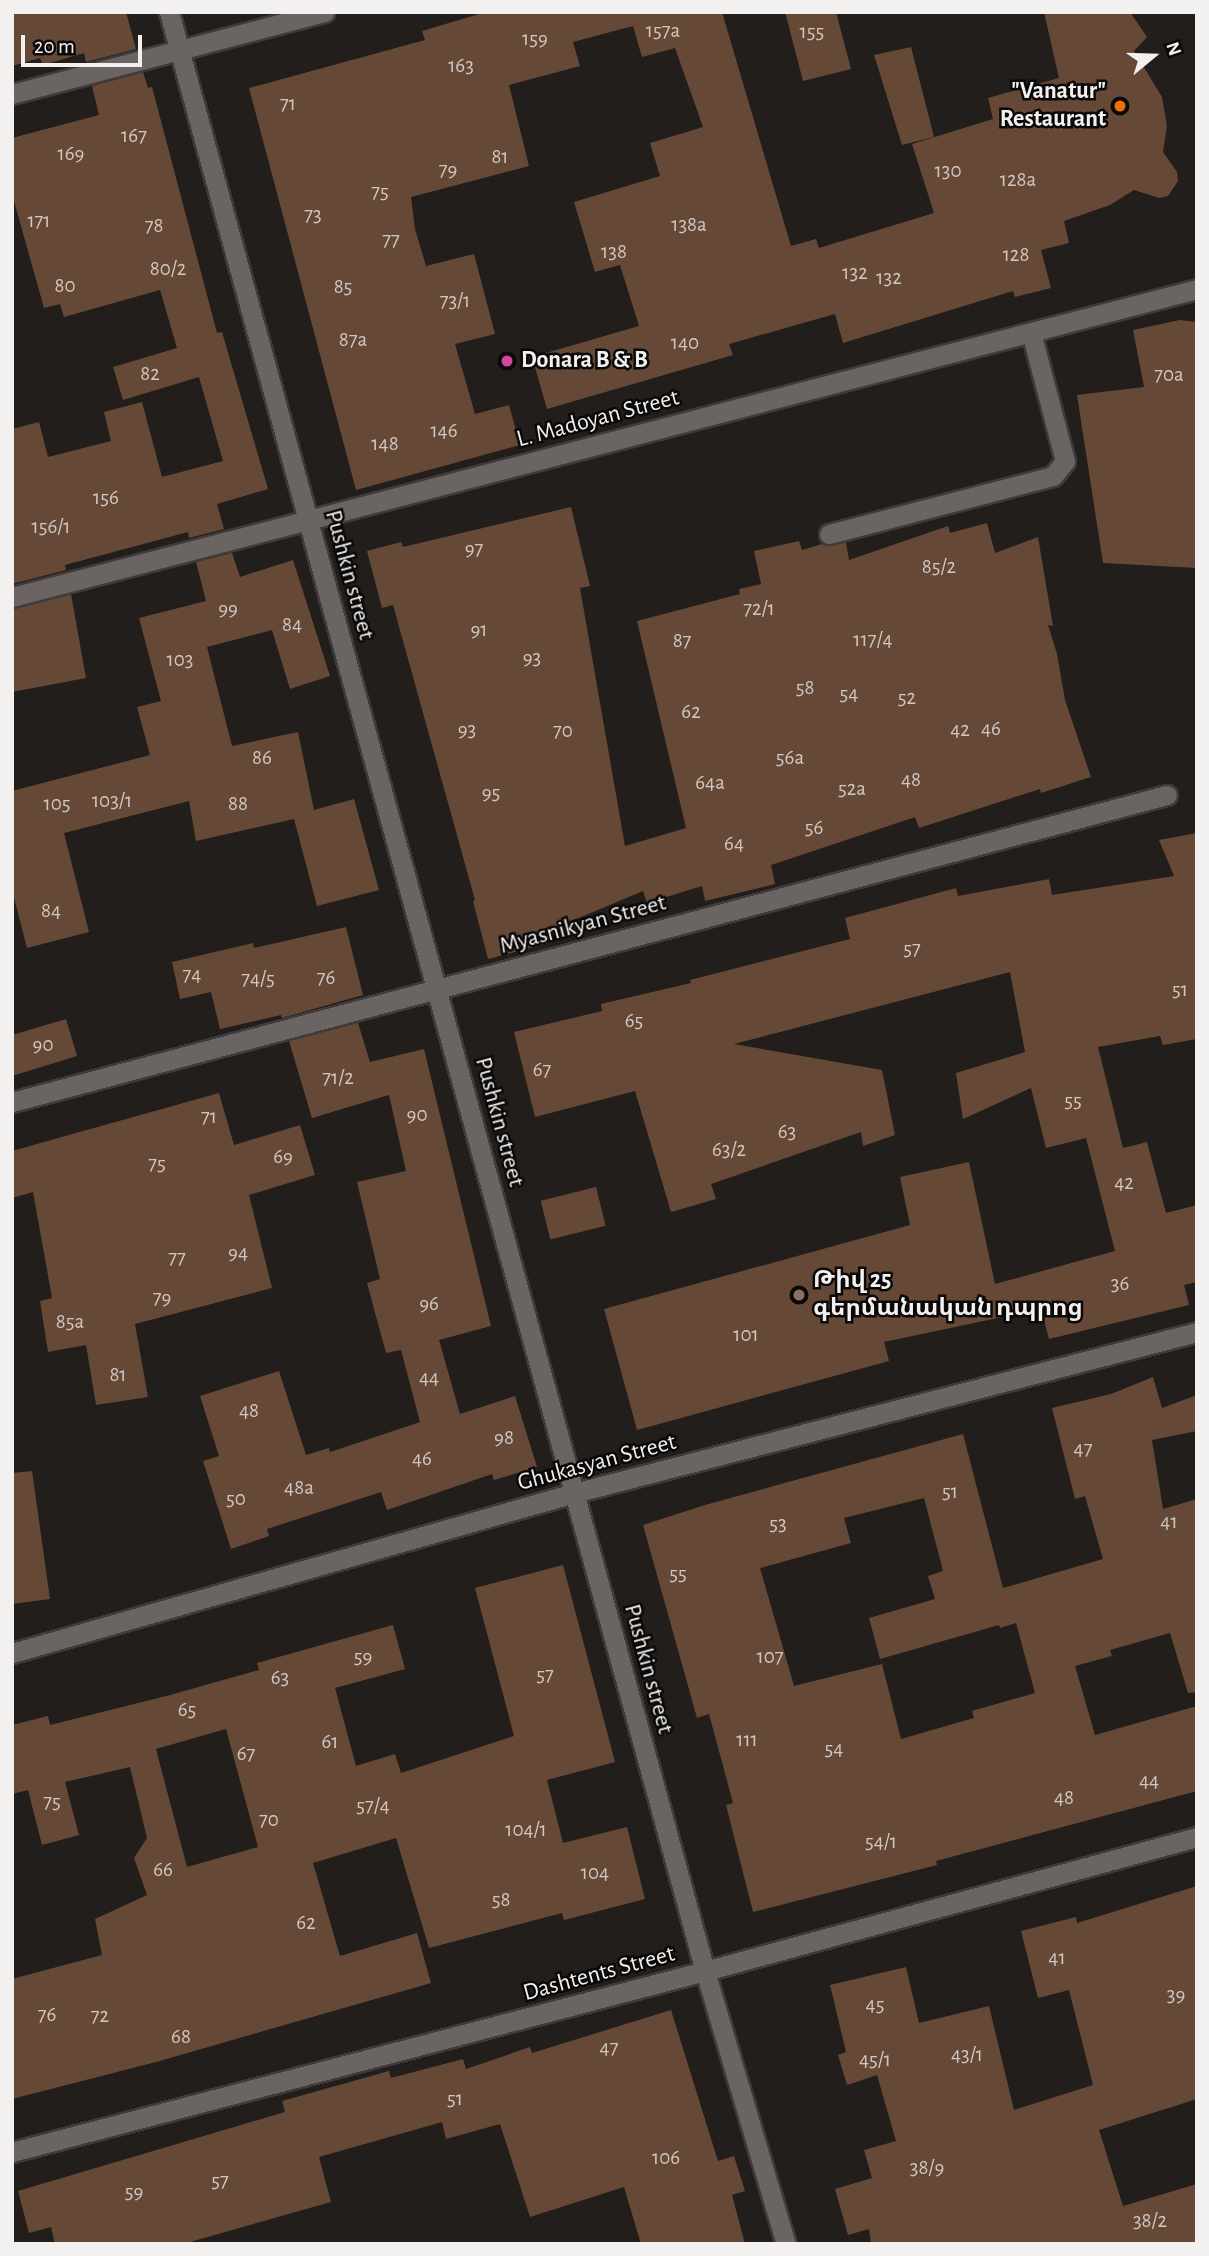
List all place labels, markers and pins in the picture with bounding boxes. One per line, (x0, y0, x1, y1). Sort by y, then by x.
place label: "Vanatur" Restaurant (1000, 78, 1106, 134)
marker: "Vanatur" Restaurant (1112, 98, 1128, 114)
place label: Donara B & B (521, 347, 648, 375)
marker: Donara B & B (499, 353, 515, 369)
place label: Թիվ 25 գերմանական դպրոց (813, 1267, 1083, 1323)
marker: Թիվ 25 գերմանական դպրոց (791, 1287, 807, 1303)

